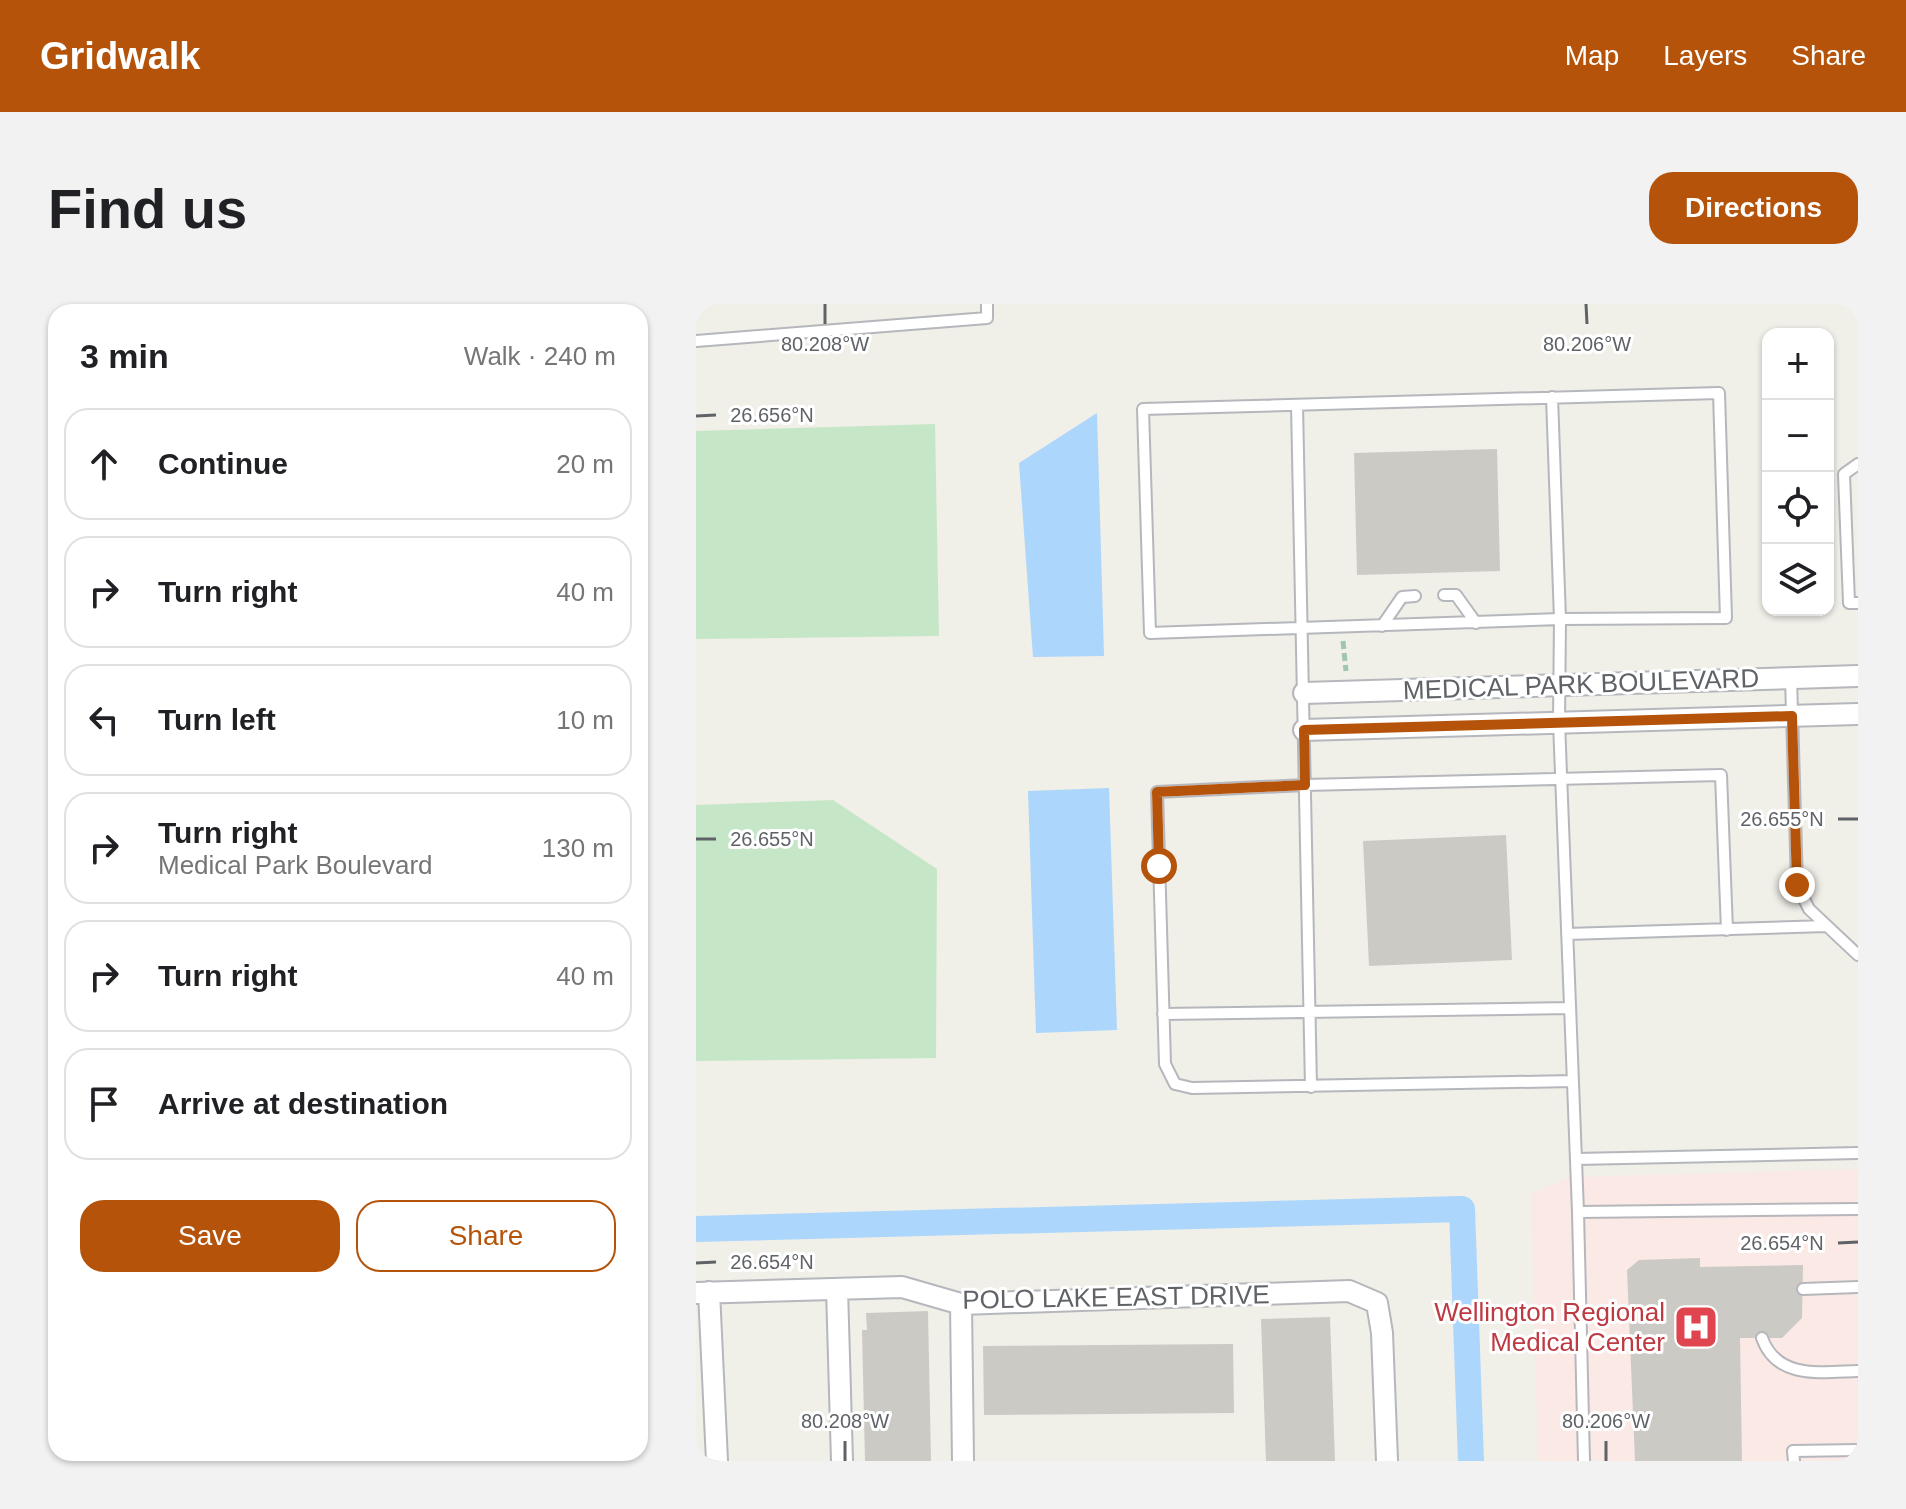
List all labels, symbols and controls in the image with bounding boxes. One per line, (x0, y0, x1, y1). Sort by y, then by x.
text: Gridwalk (40, 35, 201, 77)
text: Map (1565, 40, 1619, 71)
text: Layers (1663, 40, 1747, 71)
text: Share (1791, 40, 1866, 71)
button: Directions (1649, 172, 1858, 244)
text: Find us (48, 177, 247, 240)
map controls (1762, 328, 1834, 616)
button: + (1762, 328, 1834, 400)
text: 80.208°W (781, 333, 869, 355)
text: 80.206°W (1543, 333, 1631, 355)
text: 3 min (80, 337, 169, 375)
text: Walk · 240 m (464, 341, 616, 371)
button: − (1762, 400, 1834, 472)
text: 26.656°N (730, 404, 814, 426)
icon: ahead (82, 442, 126, 486)
text: Continue (158, 447, 288, 480)
text: 20 m (556, 449, 614, 479)
button: locate (1762, 472, 1834, 544)
button: layers (1762, 544, 1834, 616)
icon: right (82, 570, 126, 614)
text: Turn right (158, 575, 297, 608)
text: 40 m (556, 577, 614, 607)
street label: MEDICAL PARK BOULEVARD (1402, 663, 1760, 705)
icon: left (82, 698, 126, 742)
text: Turn left (158, 703, 276, 736)
text: 10 m (556, 705, 614, 735)
text: 26.655°N (1740, 808, 1824, 830)
text: Turn right (158, 816, 297, 849)
icon: right (82, 826, 126, 870)
text: 26.655°N (730, 828, 814, 850)
text: 130 m (542, 833, 614, 863)
route start (1141, 848, 1177, 884)
text: Medical Park Boulevard (158, 850, 433, 880)
route end (1779, 867, 1815, 903)
icon: right (82, 954, 126, 998)
text: Turn right (158, 959, 297, 992)
text: 40 m (556, 961, 614, 991)
icon: arrive (82, 1082, 126, 1126)
text: Arrive at destination (158, 1087, 448, 1120)
button: Save (80, 1200, 340, 1272)
button: Share (356, 1200, 616, 1272)
text: 26.654°N (1740, 1232, 1824, 1254)
text: 26.654°N (730, 1251, 814, 1273)
street label: POLO LAKE EAST DRIVE (962, 1279, 1270, 1315)
place label: Wellington Regional Medical Center (1434, 1297, 1665, 1357)
hospital icon: Wellington Regional Medical Center (1672, 1303, 1720, 1351)
text: 80.208°W (801, 1410, 889, 1432)
text: 80.206°W (1562, 1410, 1650, 1432)

